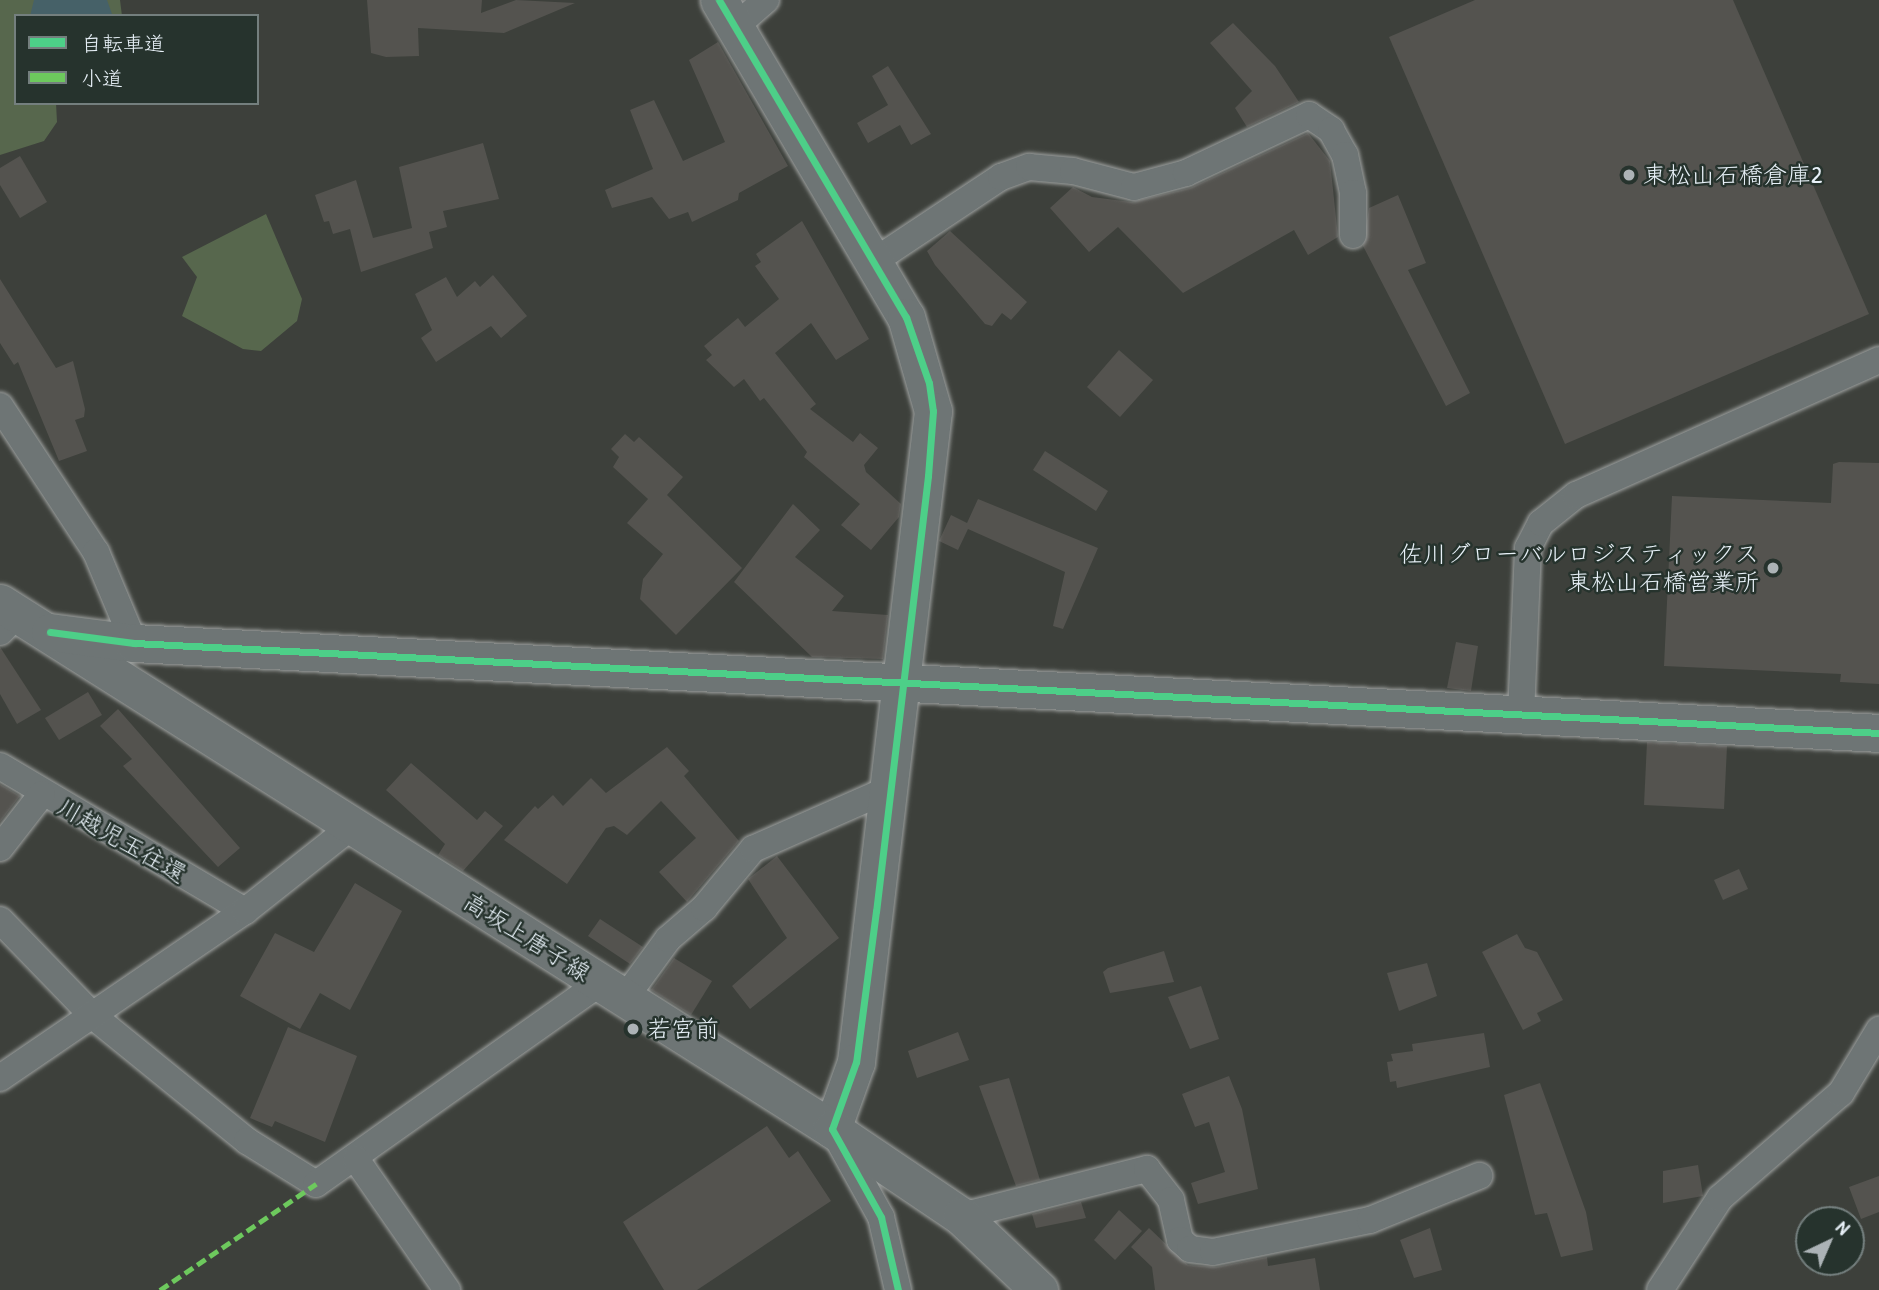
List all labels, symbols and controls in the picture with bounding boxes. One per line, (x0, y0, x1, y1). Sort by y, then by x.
legend (14, 14, 259, 105)
text: 自転車道 (81, 29, 165, 58)
text: 小道 (81, 64, 123, 93)
place label: 東松山石橋倉庫2 (1643, 161, 1822, 189)
marker: 東松山石橋倉庫2 (1621, 167, 1637, 183)
place label: 佐川グローバルロジスティックス 東松山石橋営業所 (1399, 540, 1759, 596)
marker: 佐川グローバルロジスティックス 東松山石橋営業所 (1765, 560, 1781, 576)
street label: 川越児玉往還 (52, 792, 192, 888)
street label: 高坂上唐子線 (458, 887, 596, 987)
place label: 若宮前 (647, 1015, 719, 1043)
marker: 若宮前 (625, 1021, 641, 1037)
north arrow (1795, 1206, 1865, 1276)
text: N (1831, 1214, 1856, 1240)

